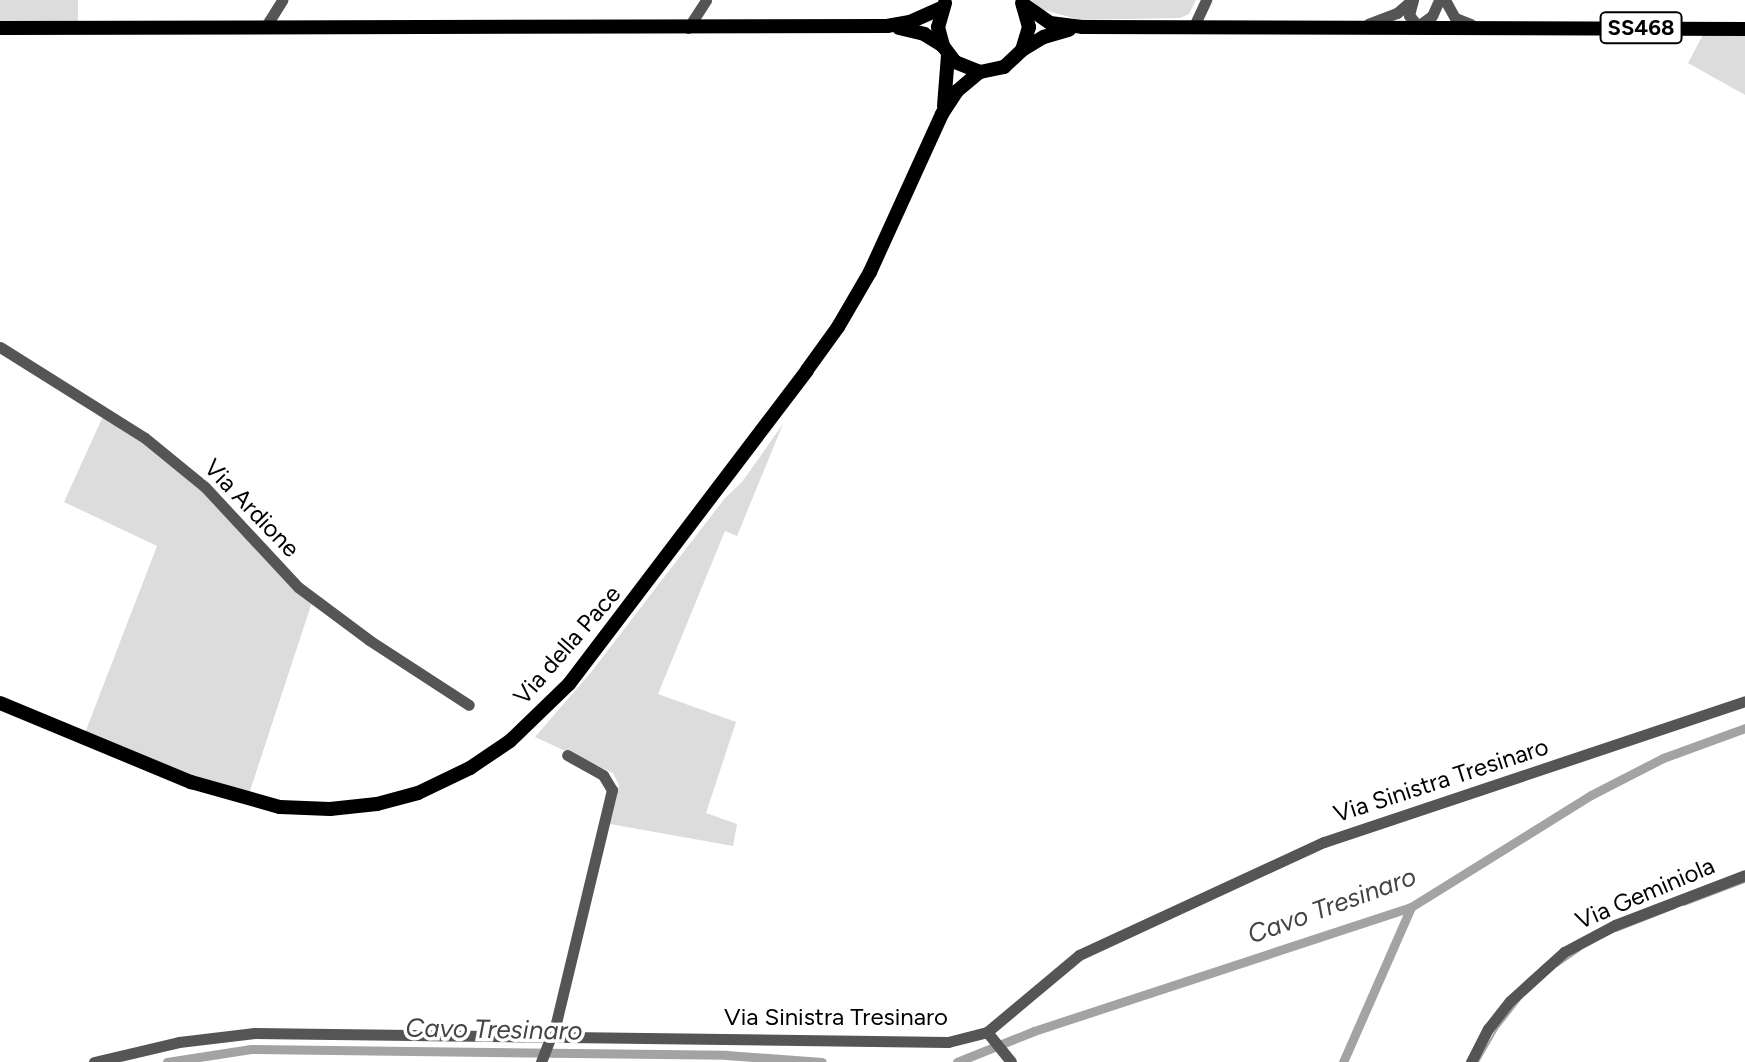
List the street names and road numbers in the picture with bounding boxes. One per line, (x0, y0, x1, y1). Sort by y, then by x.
road number: SS468 (1599, 10, 1683, 46)
street label: Via Ardione (198, 453, 306, 563)
street label: Via della Pace (508, 580, 626, 710)
street label: Via Sinistra Tresinaro (1330, 732, 1552, 828)
street label: Via Geminiola (1571, 851, 1719, 935)
street label: Via Sinistra Tresinaro (724, 1003, 948, 1031)

